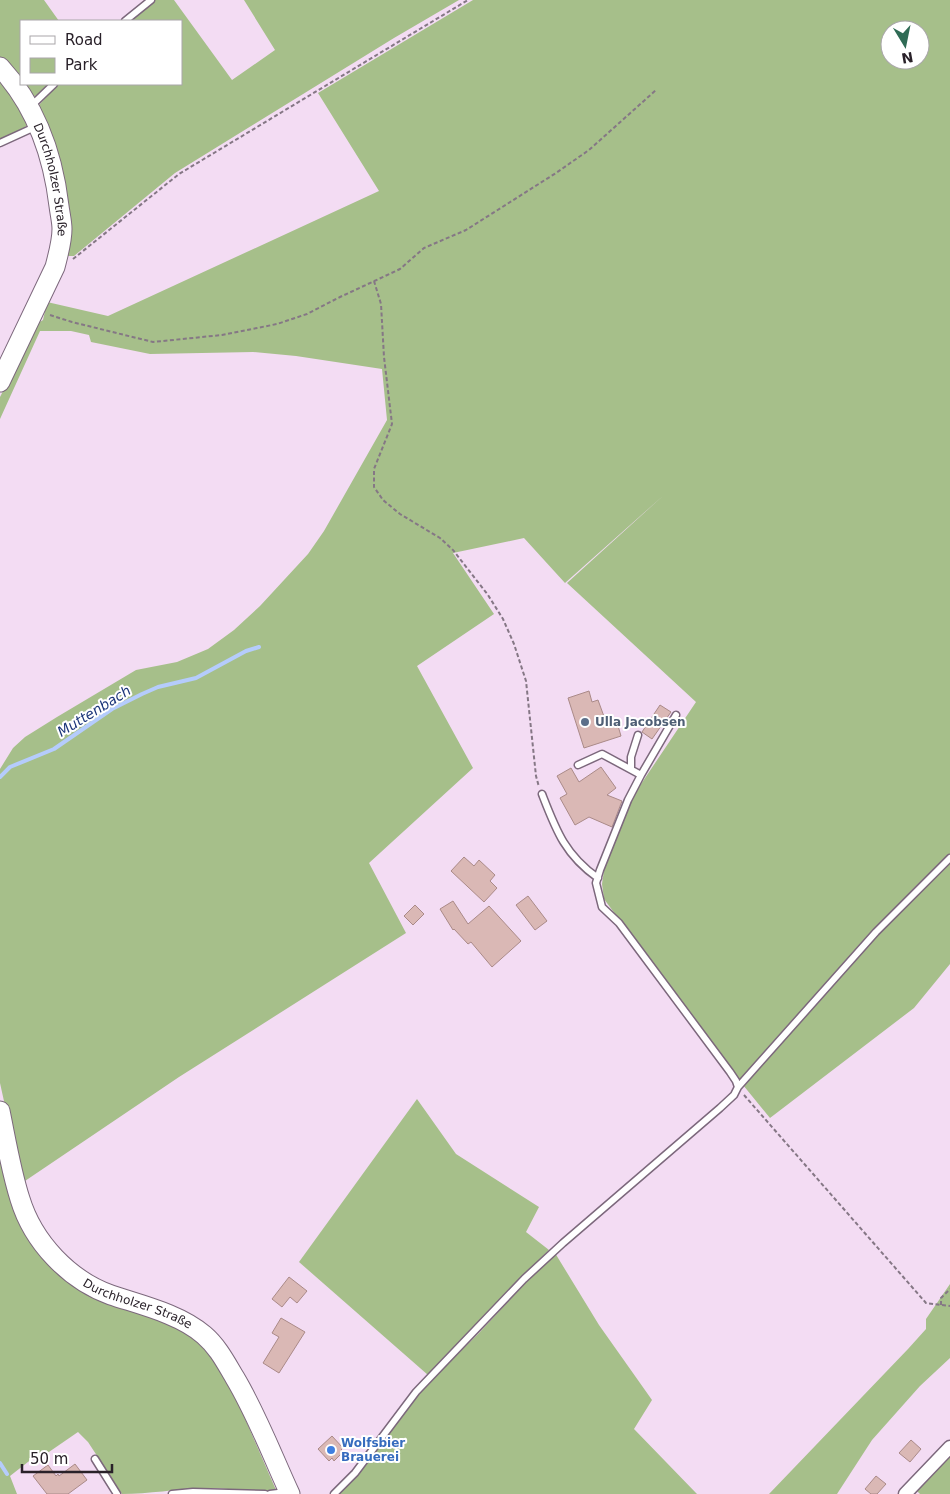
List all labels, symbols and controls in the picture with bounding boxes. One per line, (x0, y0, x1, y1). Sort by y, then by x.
legend (20, 20, 182, 85)
north arrow (880, 20, 930, 70)
text: Road (65, 31, 103, 49)
text: N (900, 49, 914, 67)
text: Park (65, 56, 98, 74)
street label: Durchholzer Straße (31, 121, 69, 237)
water label: Muttenbach (54, 682, 134, 740)
place label: Ulla Jacobsen (595, 715, 686, 729)
marker: Ulla Jacobsen (579, 716, 591, 728)
street label: Durchholzer Straße (80, 1276, 195, 1332)
place label: Wolfsbier Brauerei (341, 1436, 405, 1464)
scale bar (22, 1442, 112, 1474)
marker: Wolfsbier Brauerei (325, 1444, 337, 1456)
text: 50 m (30, 1450, 68, 1468)

